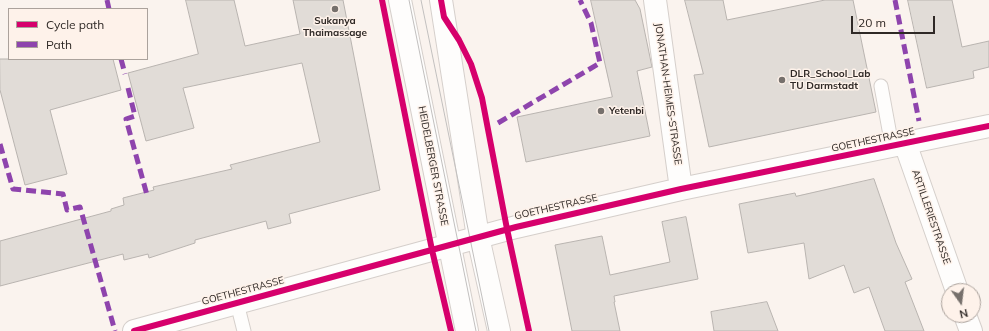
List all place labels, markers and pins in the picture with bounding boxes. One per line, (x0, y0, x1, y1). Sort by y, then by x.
marker: Sukanya Thaimassage (330, 4, 340, 14)
place label: Sukanya Thaimassage (303, 15, 367, 38)
place label: DLR_School_Lab TU Darmstadt (790, 68, 870, 92)
marker: DLR_School_Lab TU Darmstadt (777, 75, 787, 85)
place label: Yetenbi (609, 105, 644, 117)
marker: Yetenbi (596, 106, 606, 116)

